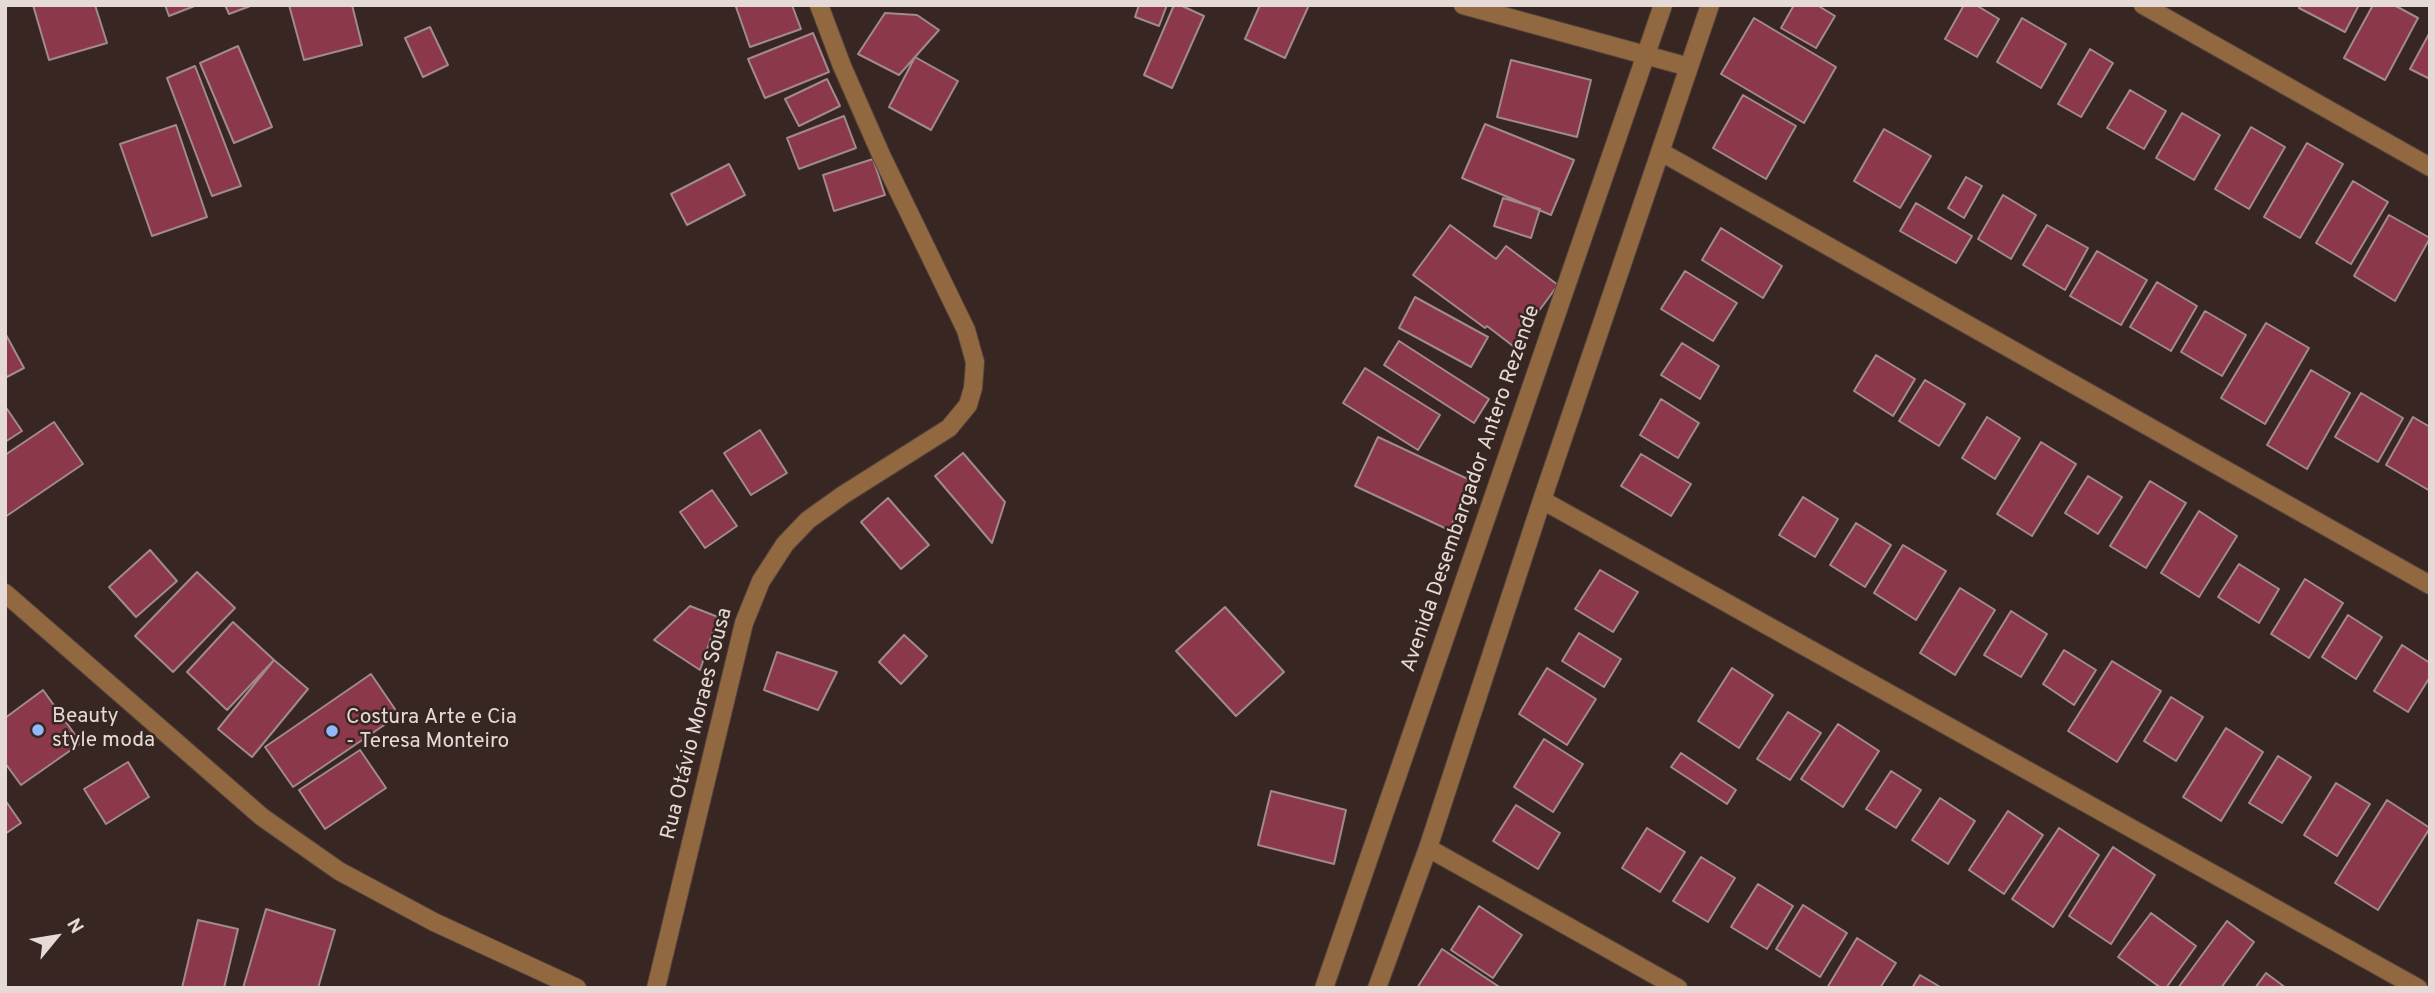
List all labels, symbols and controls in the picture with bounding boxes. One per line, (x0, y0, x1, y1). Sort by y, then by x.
street label: Avenida Desembargador Antero Rezende (1397, 302, 1547, 676)
street label: Rua Otávio Moraes Sousa (657, 605, 739, 843)
place label: Beauty style moda (52, 705, 155, 755)
place label: Costura Arte e Cia - Teresa Monteiro (346, 706, 517, 756)
marker: Beauty style moda (30, 722, 46, 738)
marker: Costura Arte e Cia - Teresa Monteiro (324, 723, 340, 739)
north arrow (21, 902, 91, 972)
text: N (60, 915, 88, 938)

